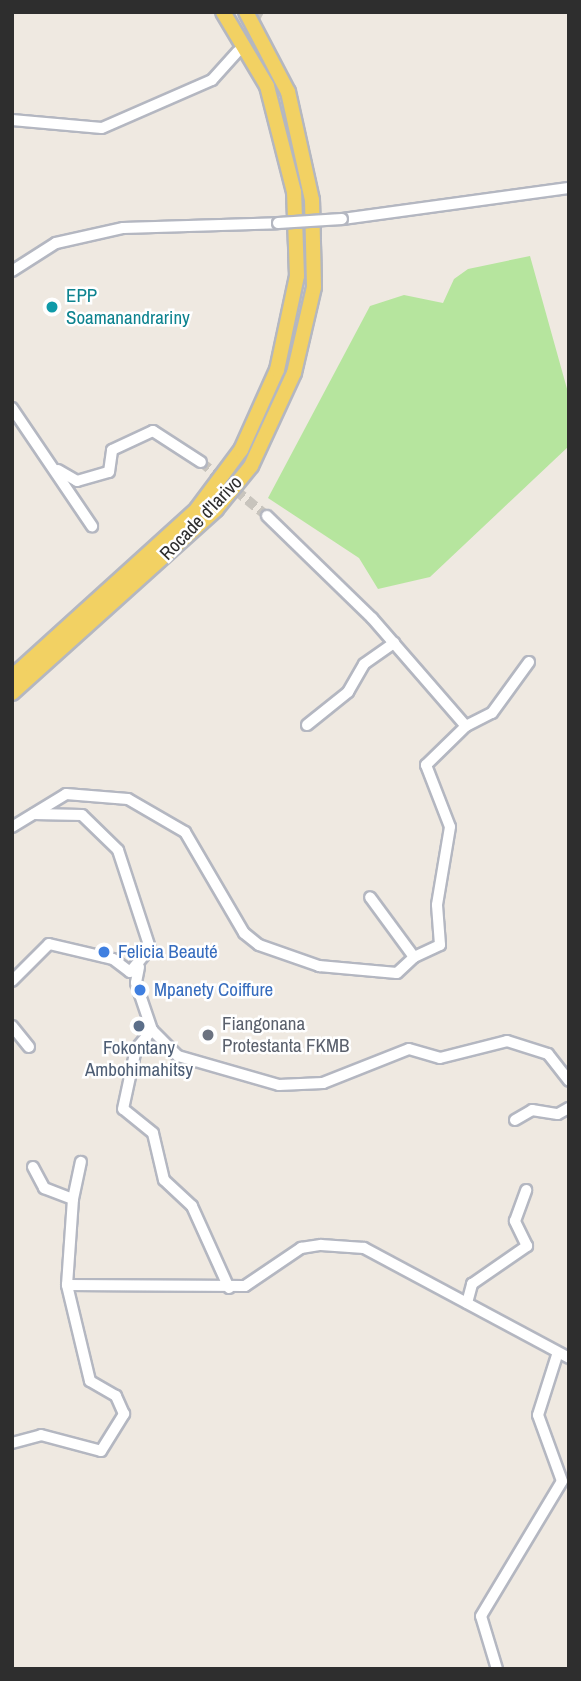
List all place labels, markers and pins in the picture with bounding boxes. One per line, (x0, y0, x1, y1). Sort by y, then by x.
place label: EPP Soamanandrariny (66, 285, 190, 329)
marker: EPP Soamanandrariny (44, 299, 60, 315)
place label: Felicia Beauté (118, 941, 218, 963)
marker: Felicia Beauté (96, 944, 112, 960)
place label: Mpanety Coiffure (154, 979, 273, 1001)
marker: Mpanety Coiffure (132, 982, 148, 998)
place label: Fiangonana Protestanta FKMB (222, 1013, 349, 1057)
marker: Fokontany Ambohimahitsy (131, 1018, 147, 1034)
marker: Fiangonana Protestanta FKMB (200, 1027, 216, 1043)
place label: Fokontany Ambohimahitsy (85, 1037, 193, 1081)

